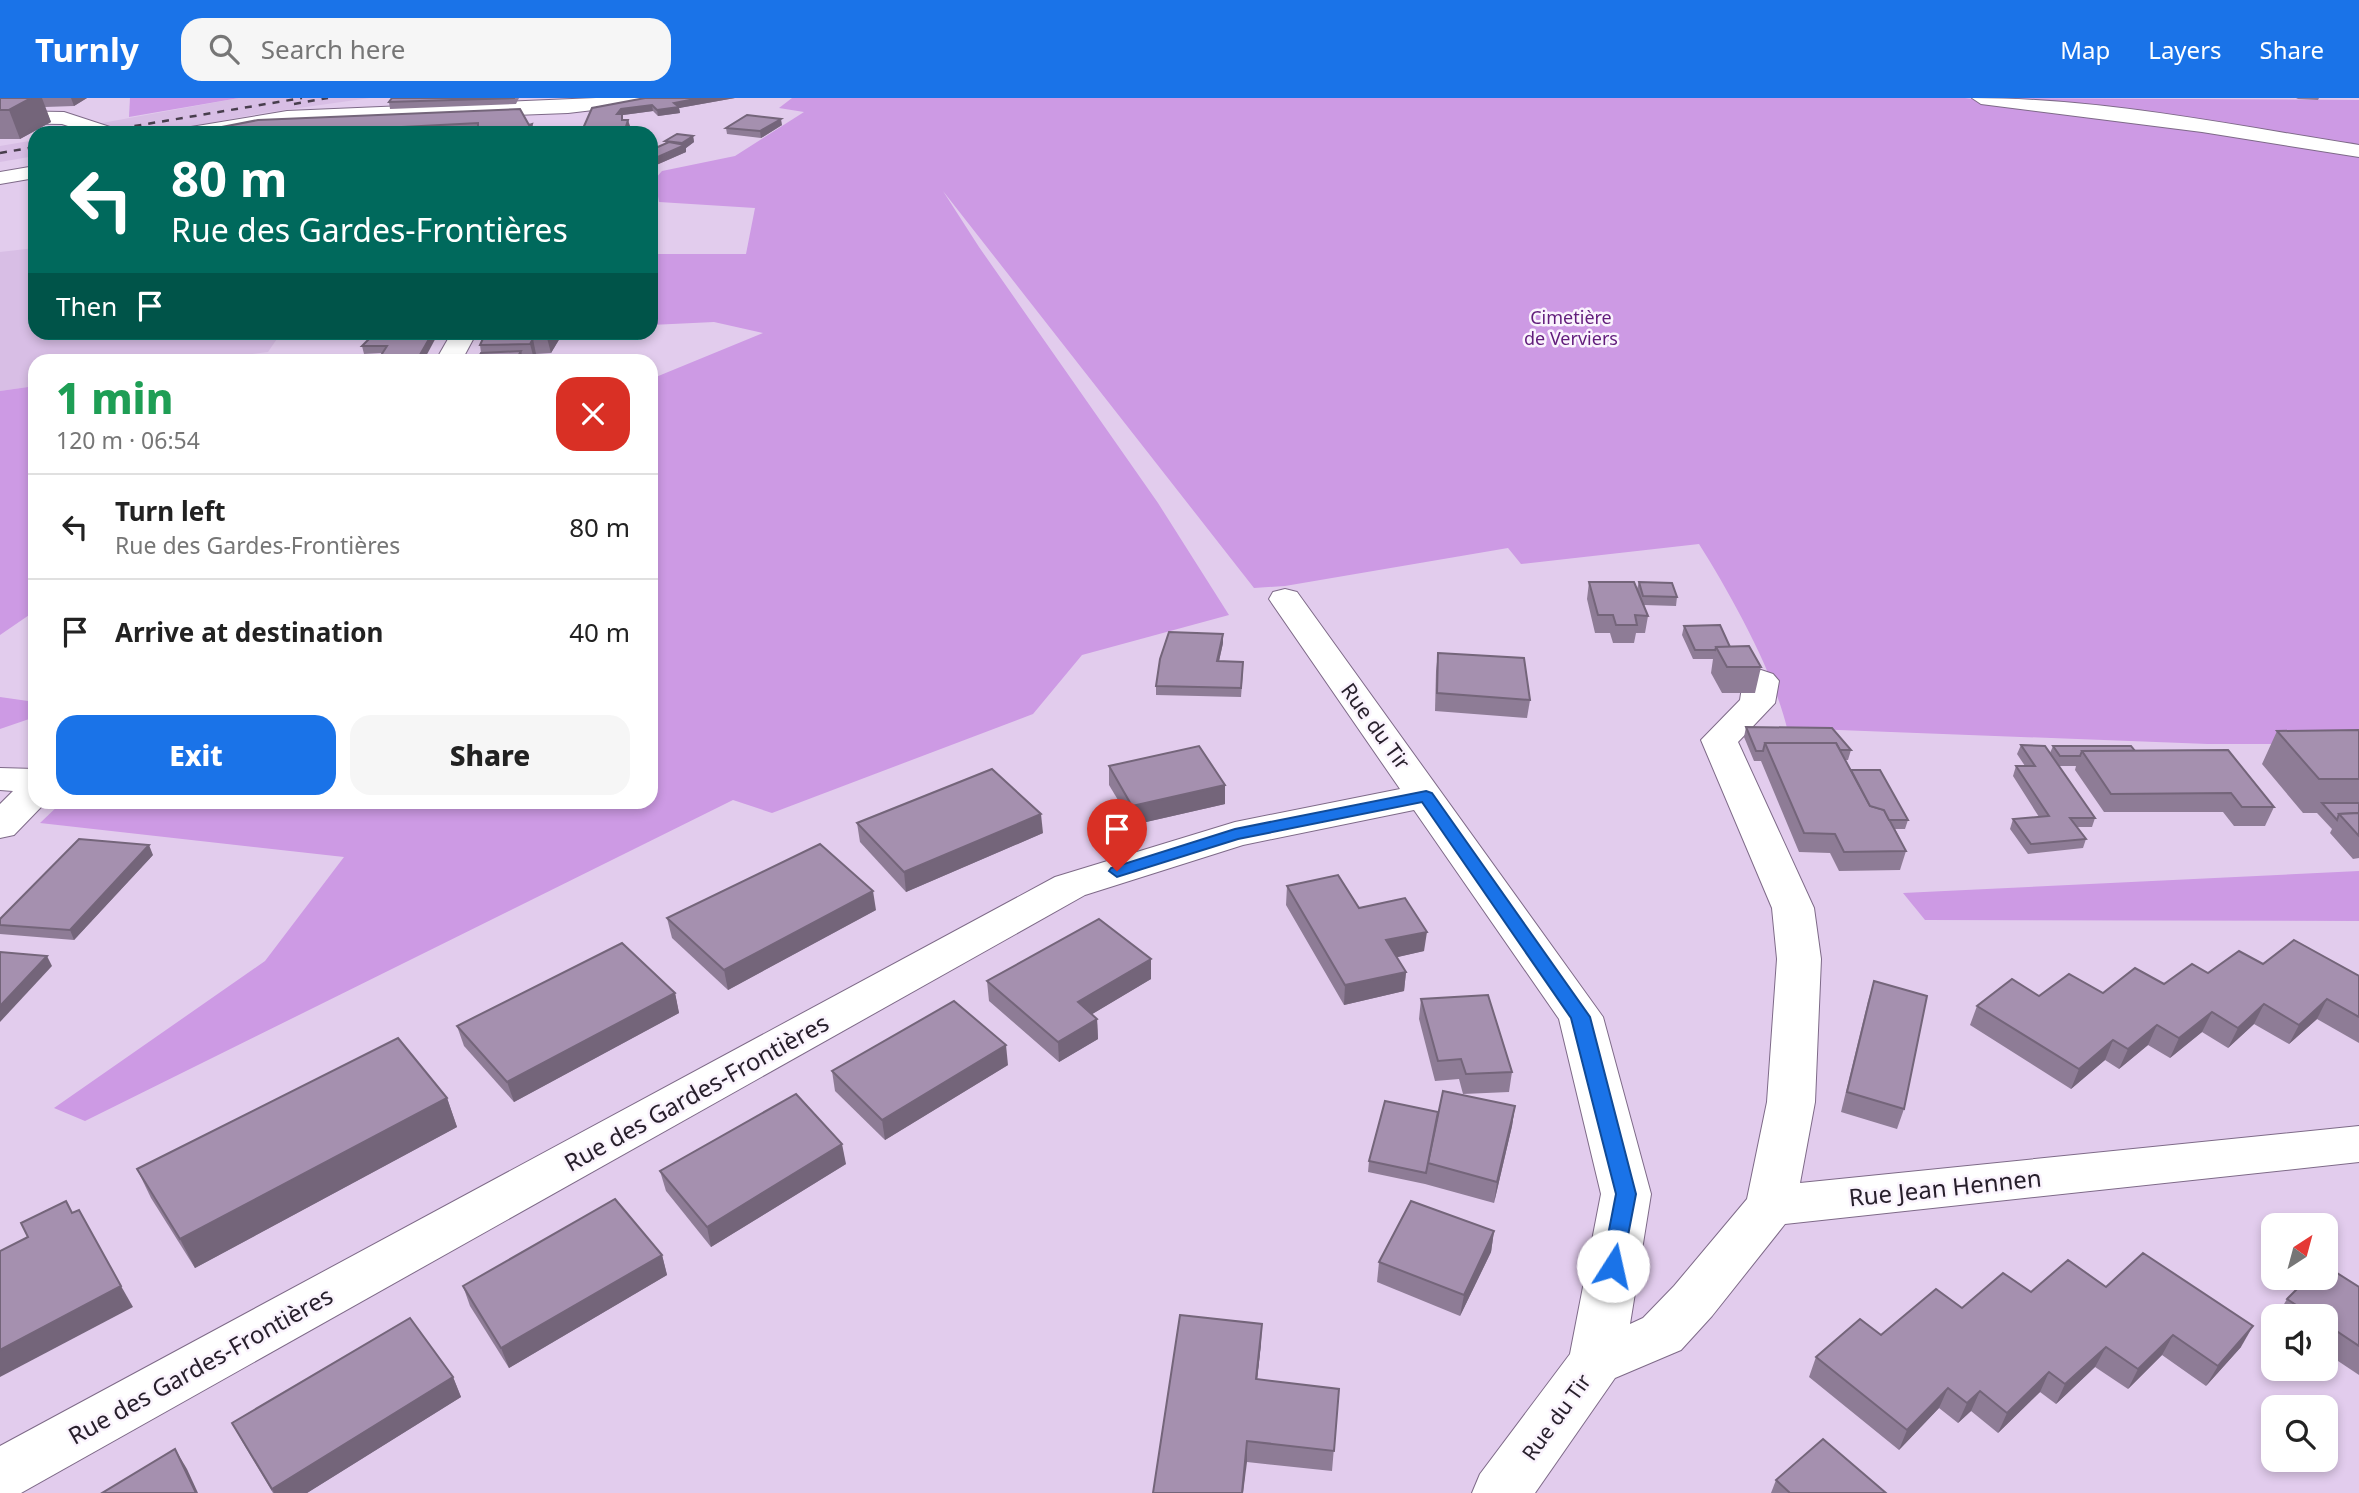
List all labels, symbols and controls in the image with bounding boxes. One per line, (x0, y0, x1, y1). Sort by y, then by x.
search box (181, 18, 671, 81)
text: Turnly (35, 27, 139, 72)
icon: search (205, 30, 243, 68)
text: Search here (261, 31, 405, 67)
text: Map (2060, 33, 2110, 66)
text: Layers (2148, 33, 2222, 66)
text: Share (2260, 33, 2324, 66)
text: 80 m (171, 145, 288, 211)
icon: left (56, 154, 147, 245)
text: Rue des Gardes-Frontières (171, 208, 568, 251)
icon: arrive (131, 287, 169, 325)
text: Then (56, 288, 117, 324)
park label: Cimetière de Verviers (1524, 305, 1618, 350)
text: 1 min (56, 369, 173, 426)
button: close (556, 377, 630, 451)
text: 120 m · 06:54 (56, 424, 200, 456)
text: Turn left (115, 493, 226, 529)
icon: left (56, 508, 94, 546)
text: 80 m (569, 509, 630, 545)
text: Rue des Gardes-Frontières (115, 529, 400, 561)
icon: arrive (56, 613, 94, 651)
text: Arrive at destination (115, 614, 384, 650)
text: 40 m (569, 614, 630, 650)
street label: Rue du Tir (1335, 677, 1417, 775)
button: Exit (56, 715, 336, 795)
button: Share (350, 715, 630, 795)
pin (1087, 799, 1147, 871)
icon: arrive (1098, 810, 1136, 848)
street label: Rue des Gardes-Frontières (558, 1005, 834, 1179)
street label: Rue Jean Hennen (1847, 1160, 2043, 1214)
north arrow (2261, 1213, 2338, 1290)
map controls (2261, 1213, 2338, 1472)
position arrow (1576, 1229, 1650, 1303)
street label: Rue des Gardes-Frontières (62, 1278, 338, 1452)
button: sound (2261, 1304, 2338, 1381)
street label: Rue du Tir (1515, 1368, 1597, 1466)
button: search (2261, 1395, 2338, 1472)

